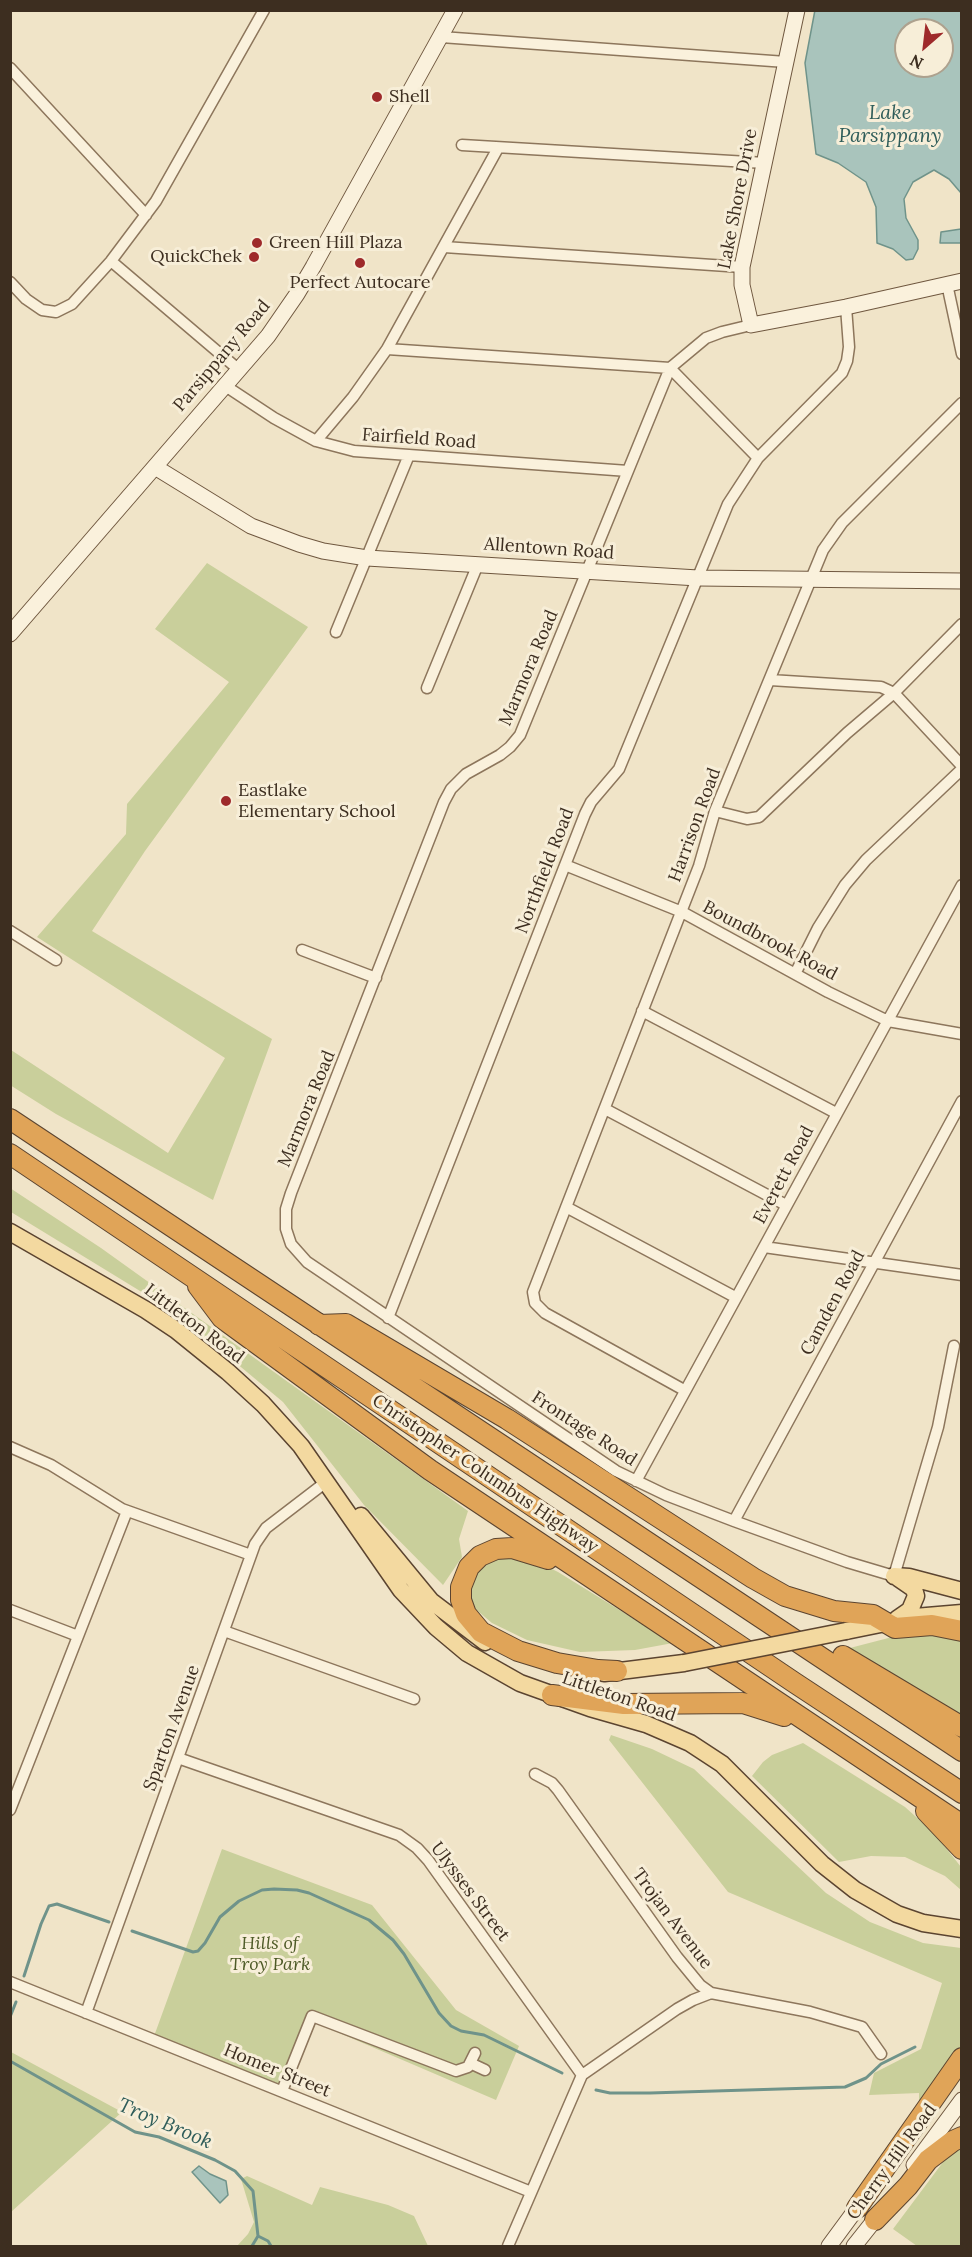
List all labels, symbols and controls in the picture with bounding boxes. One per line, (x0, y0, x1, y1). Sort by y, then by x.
north arrow (894, 18, 954, 78)
text: N (906, 50, 927, 74)
place label: Shell (389, 86, 430, 108)
marker: Shell (370, 90, 384, 104)
water label: Lake Parsippany (839, 101, 941, 148)
street label: Lake Shore Drive (714, 127, 762, 271)
place label: Green Hill Plaza (269, 232, 402, 254)
marker: Green Hill Plaza (250, 236, 264, 250)
place label: QuickChek (150, 246, 242, 268)
marker: QuickChek (247, 250, 261, 264)
marker: Perfect Autocare (353, 256, 367, 270)
place label: Perfect Autocare (290, 272, 430, 294)
street label: Parsippany Road (169, 296, 275, 416)
street label: Fairfield Road (361, 424, 477, 454)
street label: Allentown Road (483, 534, 615, 564)
street label: Marmora Road (495, 607, 563, 729)
street label: Harrison Road (664, 765, 726, 885)
place label: Eastlake Elementary School (238, 780, 396, 822)
marker: Eastlake Elementary School (219, 794, 233, 808)
street label: Northfield Road (511, 805, 579, 937)
street label: Boundbrook Road (699, 896, 841, 986)
street label: Marmora Road (274, 1048, 340, 1170)
street label: Everett Road (749, 1122, 819, 1228)
street label: Camden Road (796, 1247, 870, 1359)
street label: Littleton Road (140, 1279, 248, 1369)
street label: Frontage Road (527, 1387, 641, 1471)
street label: Christopher Columbus Highway (368, 1390, 602, 1558)
street label: Sparton Avenue (139, 1662, 205, 1794)
street label: Littleton Road (559, 1667, 679, 1727)
street label: Ulysses Street (426, 1838, 514, 1946)
street label: Trojan Avenue (627, 1865, 717, 1973)
park label: Hills of Troy Park (230, 1933, 310, 1976)
street label: Homer Street (220, 2040, 334, 2102)
water label: Troy Brook (114, 2093, 216, 2155)
street label: Cherry Hill Road (843, 2100, 941, 2224)

